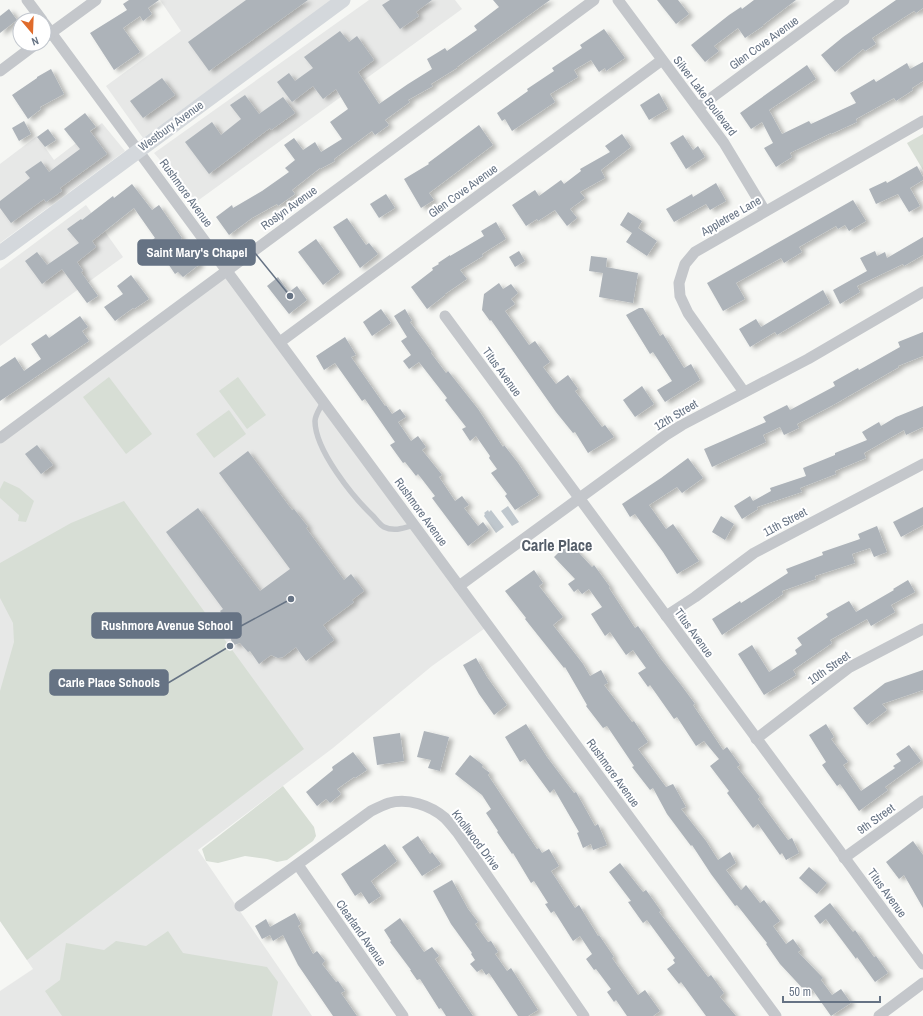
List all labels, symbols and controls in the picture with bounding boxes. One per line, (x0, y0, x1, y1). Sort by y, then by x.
north arrow (12, 12, 52, 52)
street label: Glen Cove Avenue (726, 12, 802, 74)
text: N (30, 34, 41, 49)
street label: Silver Lake Boulevard (670, 53, 740, 139)
street label: Westbury Avenue (135, 97, 207, 155)
street label: Rushmore Avenue (156, 156, 216, 230)
street label: Glen Cove Avenue (425, 160, 501, 222)
street label: Roslyn Avenue (258, 182, 320, 234)
street label: Appletree Lane (697, 192, 764, 240)
callout: Saint Mary's Chapel (138, 240, 255, 265)
text: Saint Mary's Chapel (147, 244, 247, 261)
street label: Titus Avenue (479, 344, 525, 400)
street label: 12th Street (651, 396, 701, 434)
street label: Rushmore Avenue (391, 475, 451, 549)
street label: 11th Street (760, 504, 810, 540)
district label: Carle Place (522, 534, 592, 556)
street label: Titus Avenue (671, 605, 717, 661)
callout: Rushmore Avenue School (92, 613, 241, 638)
text: Rushmore Avenue School (101, 617, 233, 634)
street label: 10th Street (805, 647, 854, 688)
callout: Carle Place Schools (50, 670, 168, 695)
text: Carle Place Schools (58, 674, 160, 691)
street label: Rushmore Avenue (583, 736, 643, 810)
street label: 9th Street (854, 800, 898, 838)
street label: Knollwood Drive (448, 807, 504, 873)
street label: Titus Avenue (864, 865, 910, 921)
street label: Clearland Avenue (332, 897, 390, 969)
scale bar (783, 978, 880, 1004)
text: 50 m (789, 984, 811, 1000)

